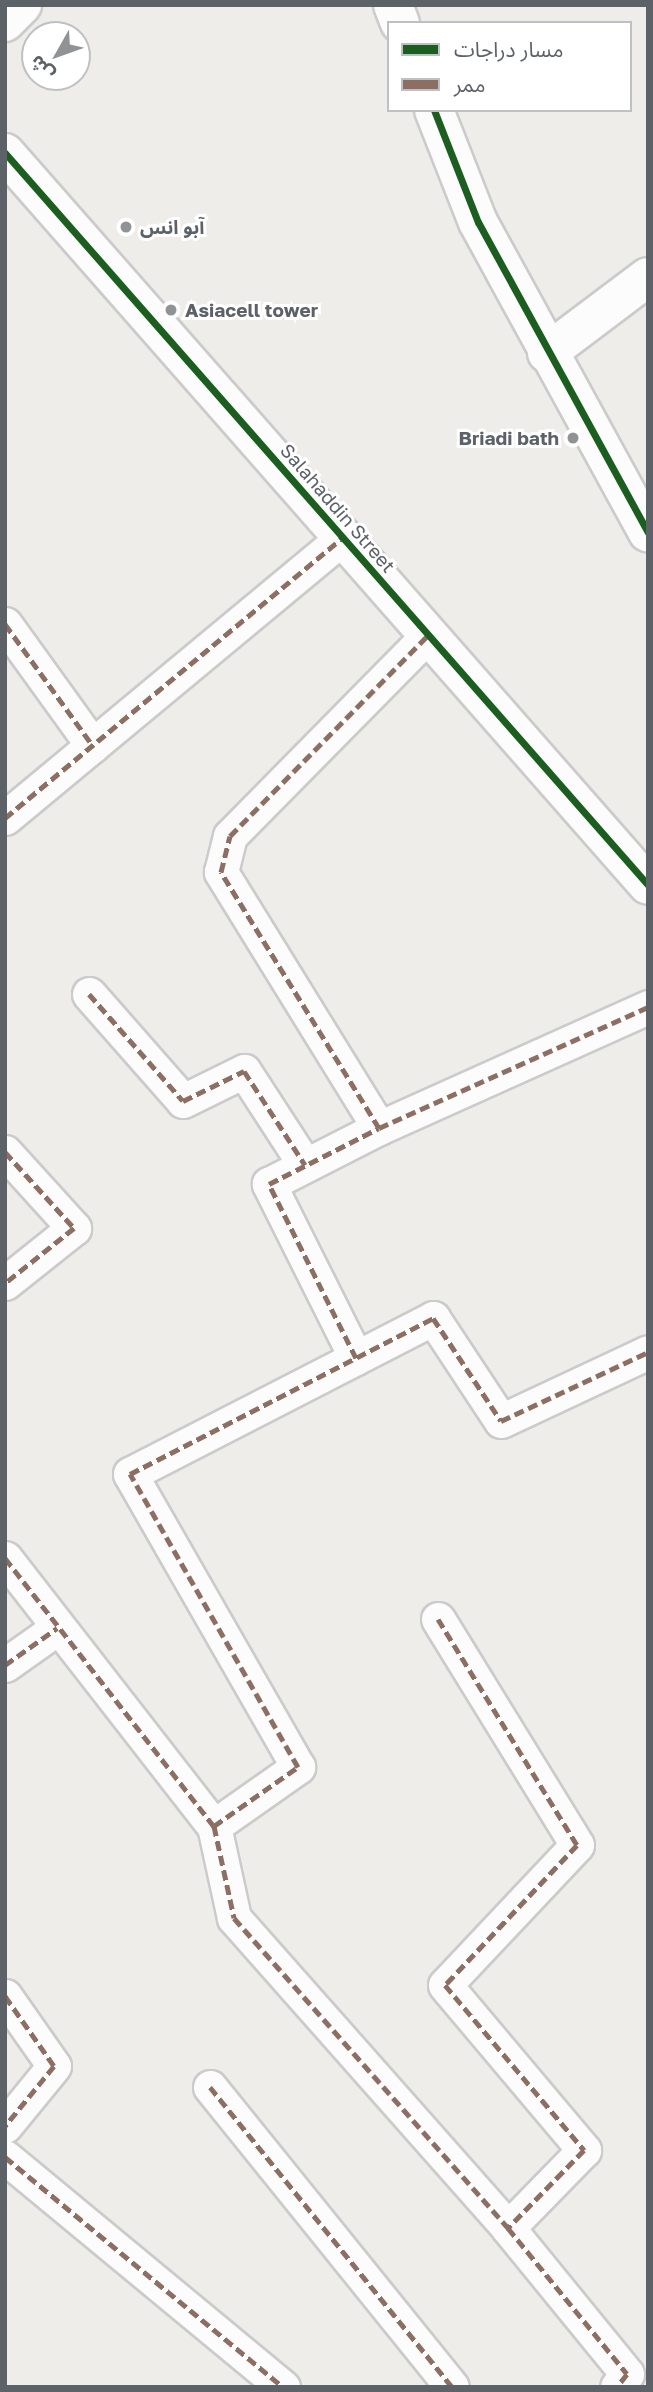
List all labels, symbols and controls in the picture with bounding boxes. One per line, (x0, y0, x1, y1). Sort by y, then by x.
north arrow (21, 21, 91, 91)
legend (387, 21, 632, 112)
text: مسار دراجات (454, 36, 563, 62)
text: ش (24, 51, 58, 86)
text: ممر (454, 71, 485, 97)
place label: آبو انس (140, 216, 204, 238)
marker: آبو انس (118, 219, 134, 235)
place label: Asiacell tower (185, 299, 318, 321)
marker: Asiacell tower (163, 302, 179, 318)
place label: Briadi bath (459, 427, 559, 449)
marker: Briadi bath (565, 430, 581, 446)
street label: Salahaddin Street (276, 439, 400, 577)

